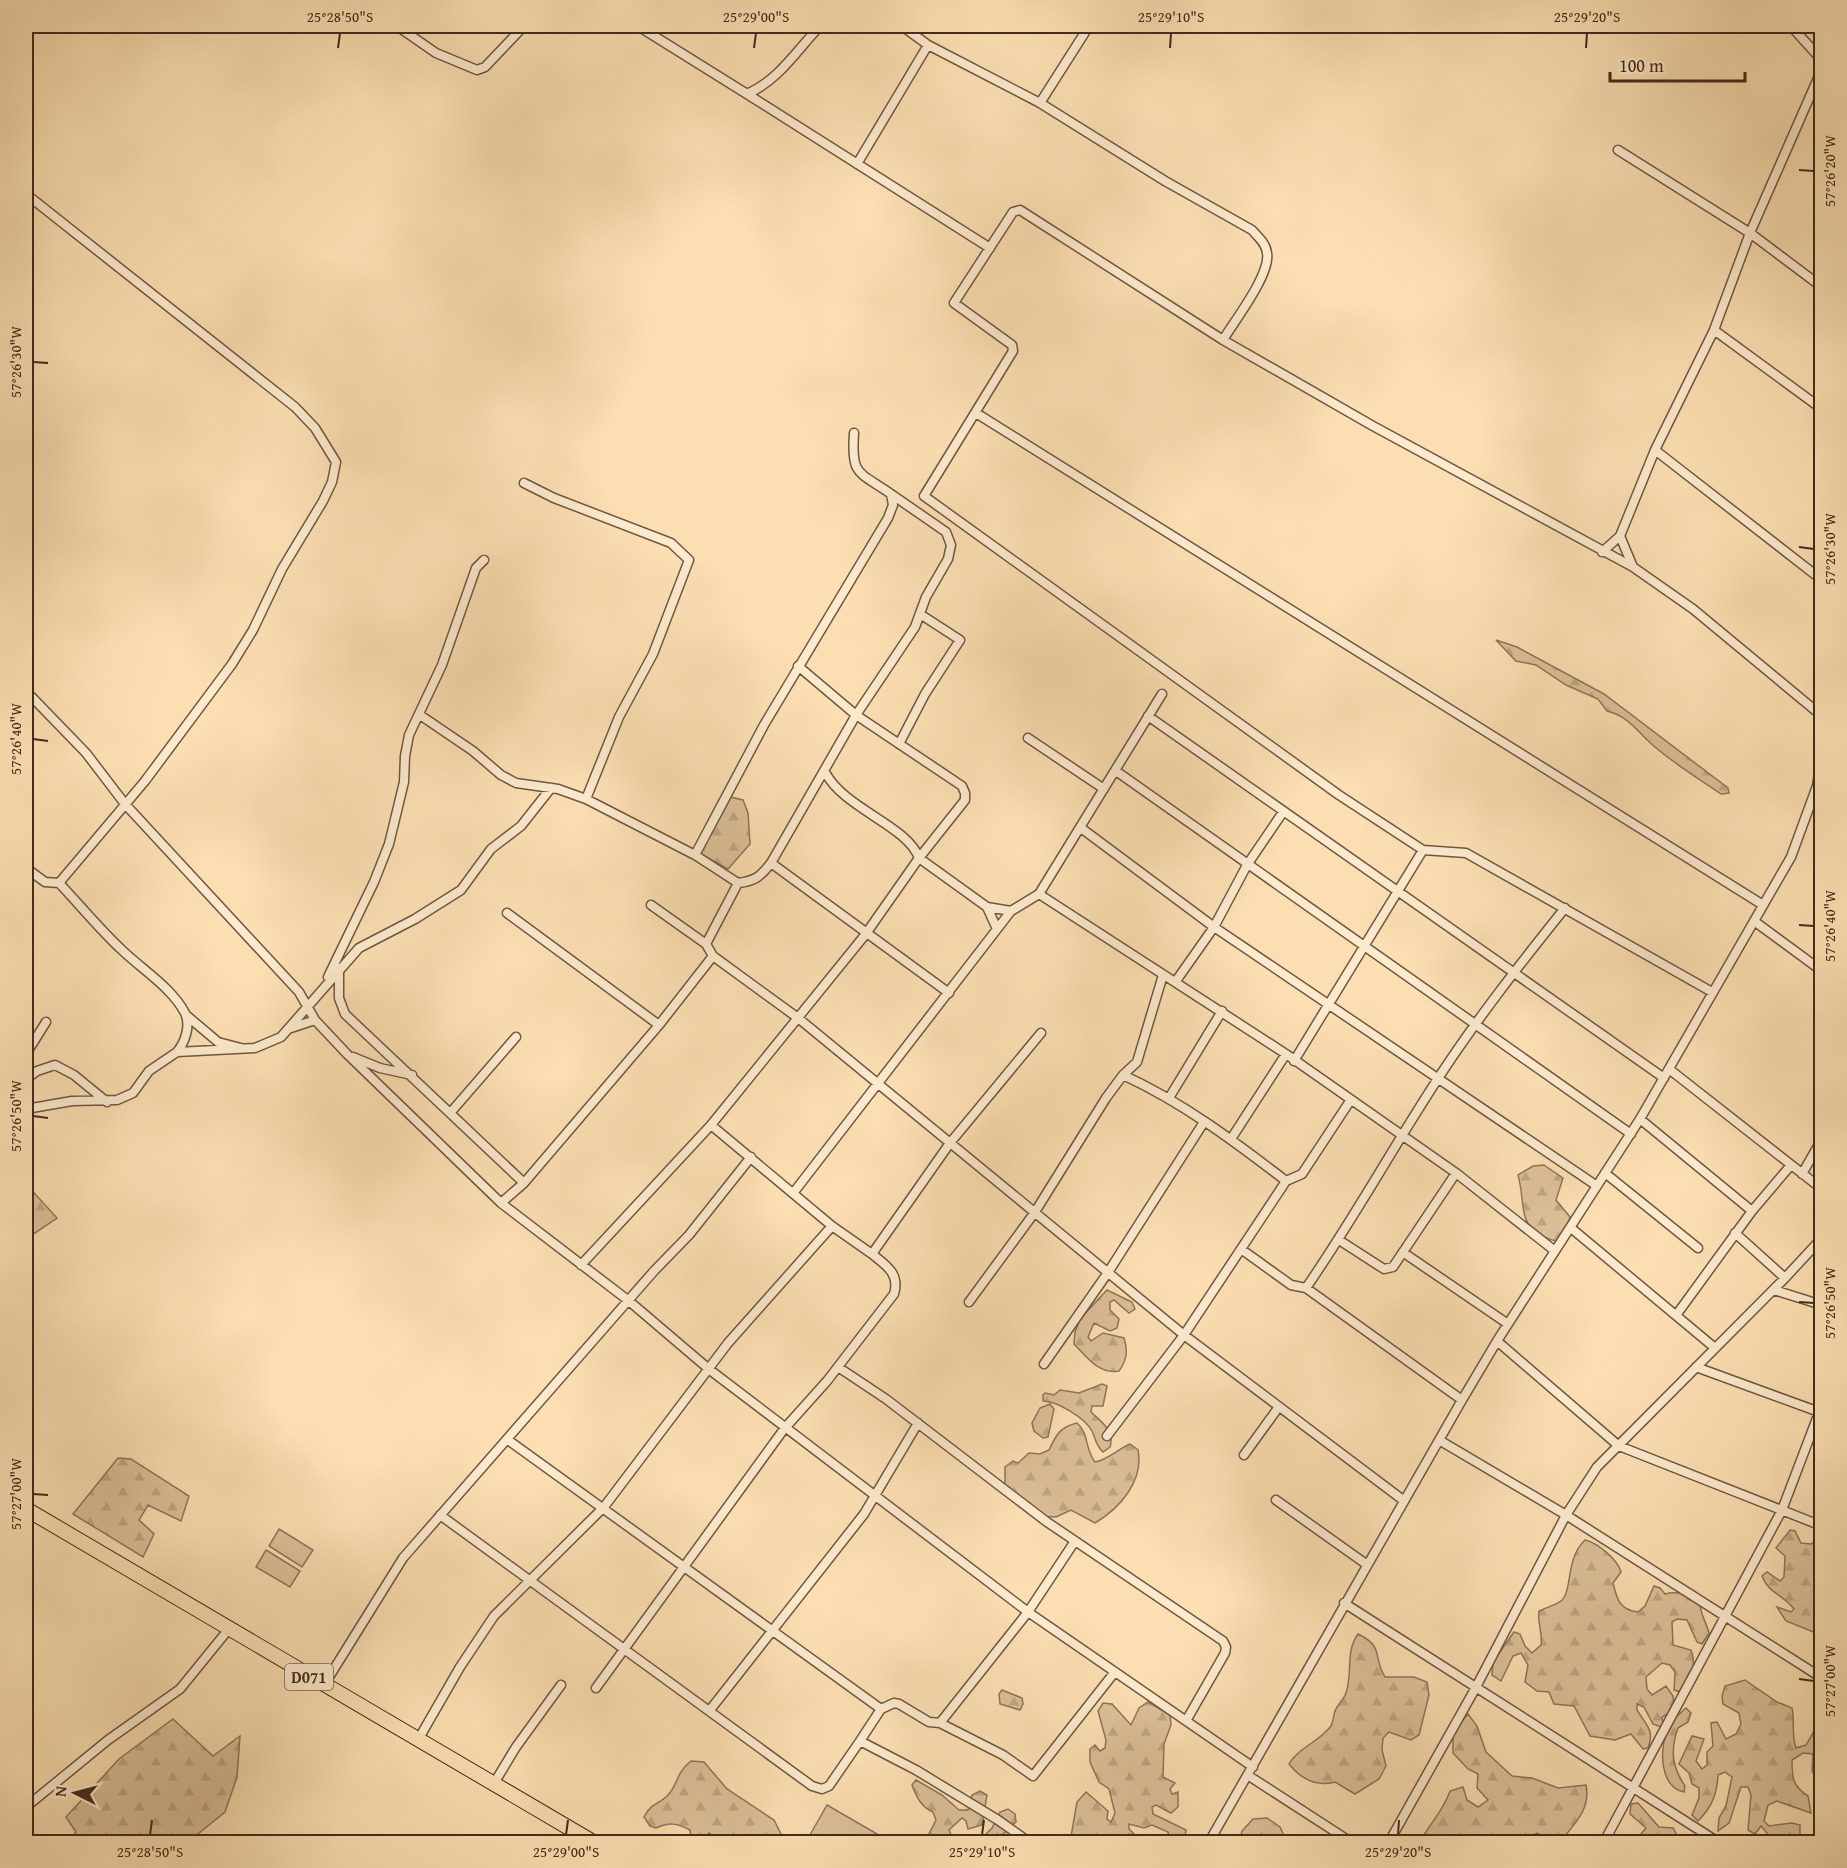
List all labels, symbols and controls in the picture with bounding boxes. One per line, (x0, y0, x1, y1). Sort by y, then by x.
text: 25°28'50"S (307, 6, 373, 27)
text: 25°29'00"S (723, 6, 789, 27)
text: 25°29'10"S (1138, 6, 1204, 27)
text: 25°29'20"S (1554, 6, 1620, 27)
scale bar (1610, 45, 1745, 83)
text: 100 m (1619, 52, 1664, 79)
text: 57°26'20"W (1819, 135, 1840, 207)
text: 57°26'30"W (5, 326, 26, 398)
text: 57°26'30"W (1819, 513, 1840, 585)
text: 57°26'40"W (5, 703, 26, 775)
text: 57°26'40"W (1819, 890, 1840, 962)
text: 57°26'50"W (5, 1080, 26, 1152)
text: 57°26'50"W (1819, 1267, 1840, 1339)
text: 57°27'00"W (5, 1458, 26, 1530)
text: 57°27'00"W (1819, 1645, 1840, 1717)
road number: D071 (285, 1664, 333, 1690)
north arrow (45, 1763, 105, 1823)
text: N (48, 1785, 73, 1798)
text: 25°28'50"S (117, 1841, 183, 1862)
text: 25°29'00"S (533, 1841, 599, 1862)
text: 25°29'10"S (949, 1841, 1015, 1862)
text: 25°29'20"S (1365, 1841, 1431, 1862)

